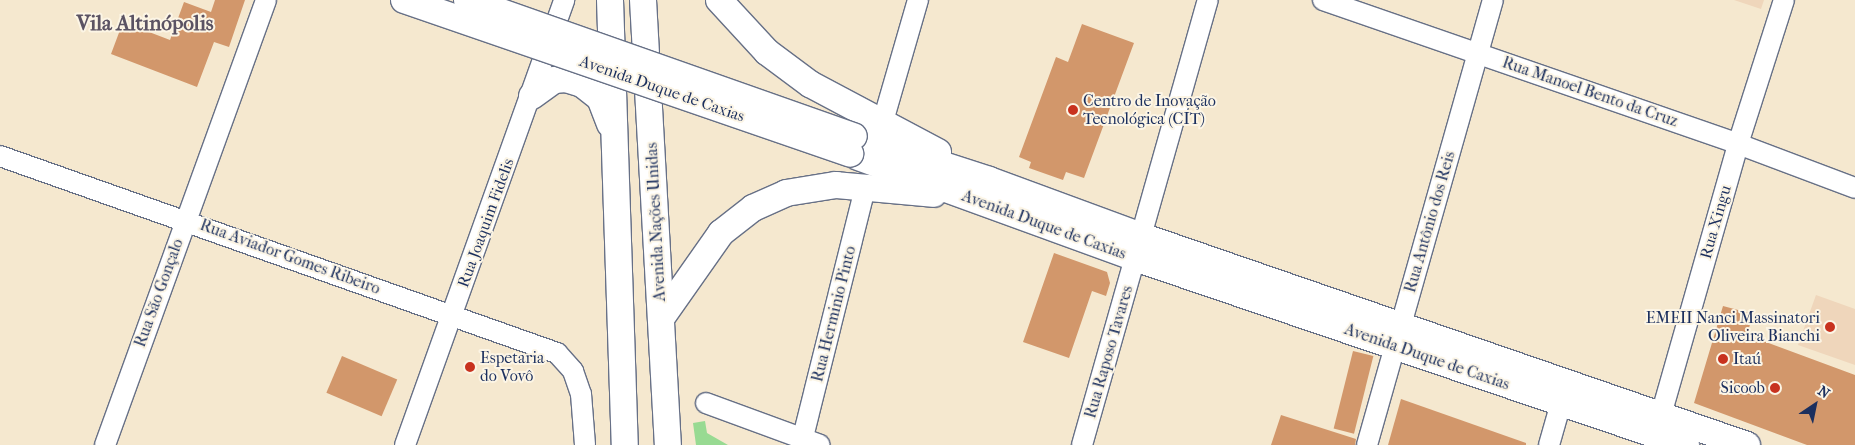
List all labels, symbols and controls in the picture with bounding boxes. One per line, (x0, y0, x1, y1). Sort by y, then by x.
district label: Vila Altinópolis (76, 10, 214, 36)
street label: Avenida Duque de Caxias (577, 52, 747, 126)
street label: Rua Manoel Bento da Cruz (1500, 53, 1680, 131)
place label: Centro de Inovação Tecnológica (CIT) (1083, 91, 1216, 129)
marker: Centro de Inovação Tecnológica (CIT) (1067, 104, 1079, 116)
street label: Avenida Nações Unidas (642, 142, 670, 302)
street label: Rua Antônio dos Reis (1401, 149, 1459, 295)
street label: Rua Joaquim Fidelis (454, 156, 518, 290)
street label: Rua Xingu (1696, 183, 1736, 261)
street label: Avenida Duque de Caxias (959, 186, 1129, 264)
street label: Rua Aviador Gomes Ribeiro (197, 215, 383, 299)
street label: Rua São Gonçalo (131, 236, 187, 350)
street label: Rua Herminio Pinto (808, 244, 860, 384)
street label: Rua Raposo Tavares (1081, 283, 1137, 421)
place label: EMEII Nanci Massinatori Oliveira Bianchi (1646, 308, 1820, 346)
street label: Avenida Duque de Caxias (1342, 320, 1512, 394)
marker: EMEII Nanci Massinatori Oliveira Bianchi (1824, 321, 1836, 333)
place label: Espetaria do Vovô (480, 348, 544, 386)
place label: Itaú (1733, 349, 1761, 369)
marker: Itaú (1717, 353, 1729, 365)
marker: Espetaria do Vovô (464, 361, 476, 373)
place label: Sicoob (1721, 378, 1765, 398)
north arrow (1790, 380, 1840, 430)
marker: Sicoob (1769, 382, 1781, 394)
text: N (1815, 382, 1833, 402)

